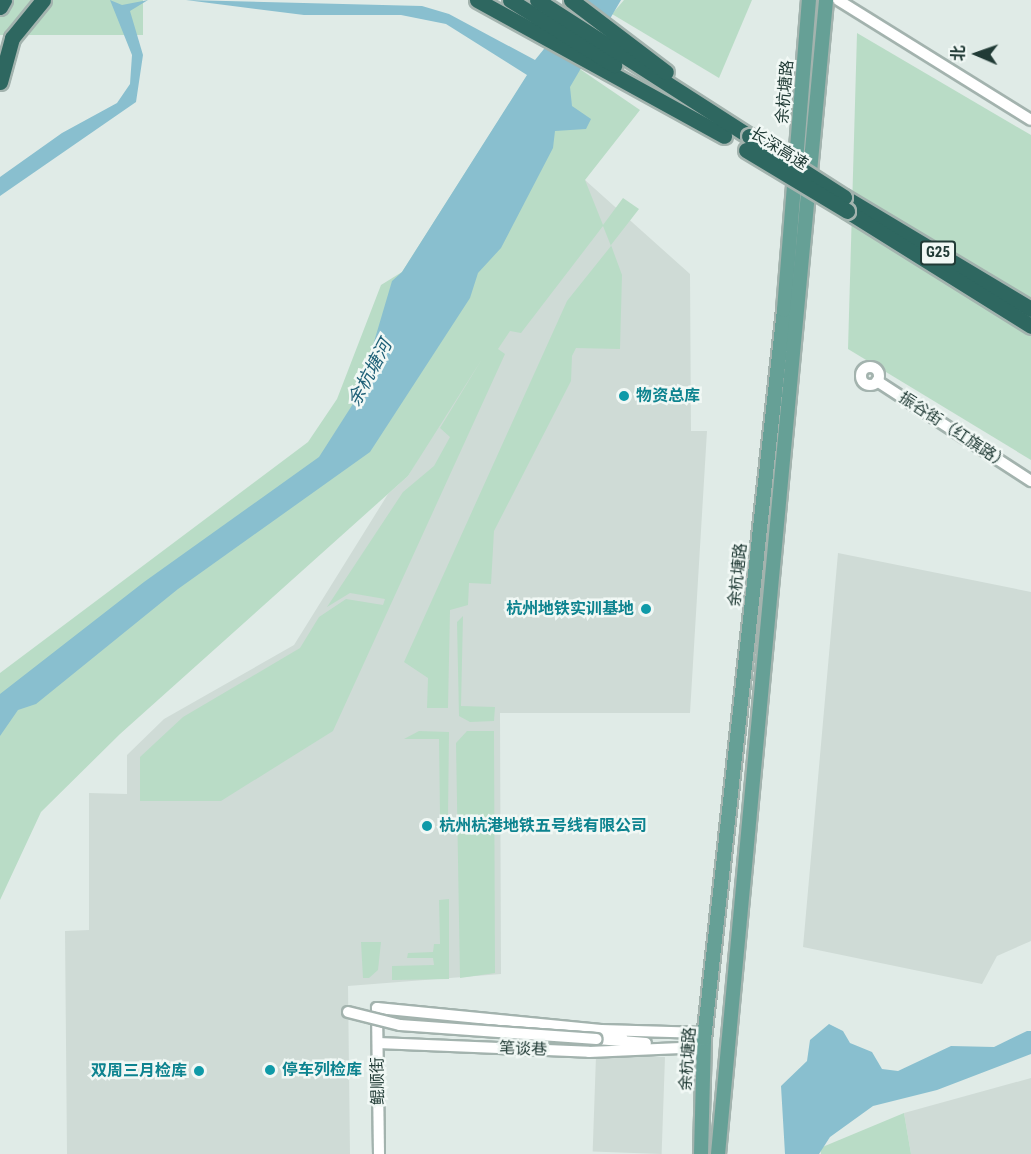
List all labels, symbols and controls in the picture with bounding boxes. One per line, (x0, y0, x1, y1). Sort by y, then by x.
north arrow (947, 24, 1007, 84)
text: 北 (949, 45, 968, 62)
street label: 余杭塘路 (773, 59, 797, 125)
street label: 长深高速 (747, 124, 811, 174)
road number: G25 (920, 241, 956, 265)
water label: 余杭塘河 (344, 336, 396, 410)
place label: 物资总库 (636, 386, 700, 406)
street label: 振谷街（红旗路） (895, 388, 1013, 474)
marker: 物资总库 (617, 389, 631, 403)
street label: 余杭塘路 (725, 542, 751, 608)
place label: 杭州地铁实训基地 (506, 599, 634, 619)
marker: 杭州地铁实训基地 (639, 602, 653, 616)
place label: 杭州杭港地铁五号线有限公司 (439, 816, 647, 836)
marker: 杭州杭港地铁五号线有限公司 (420, 819, 434, 833)
street label: 余杭塘路 (676, 1026, 700, 1092)
street label: 笔谈巷 (499, 1039, 547, 1059)
street label: 鲲顺街 (368, 1057, 388, 1105)
place label: 停车列检库 (282, 1060, 362, 1080)
place label: 双周三月检库 (91, 1061, 187, 1081)
marker: 停车列检库 (263, 1063, 277, 1077)
marker: 双周三月检库 (192, 1064, 206, 1078)

